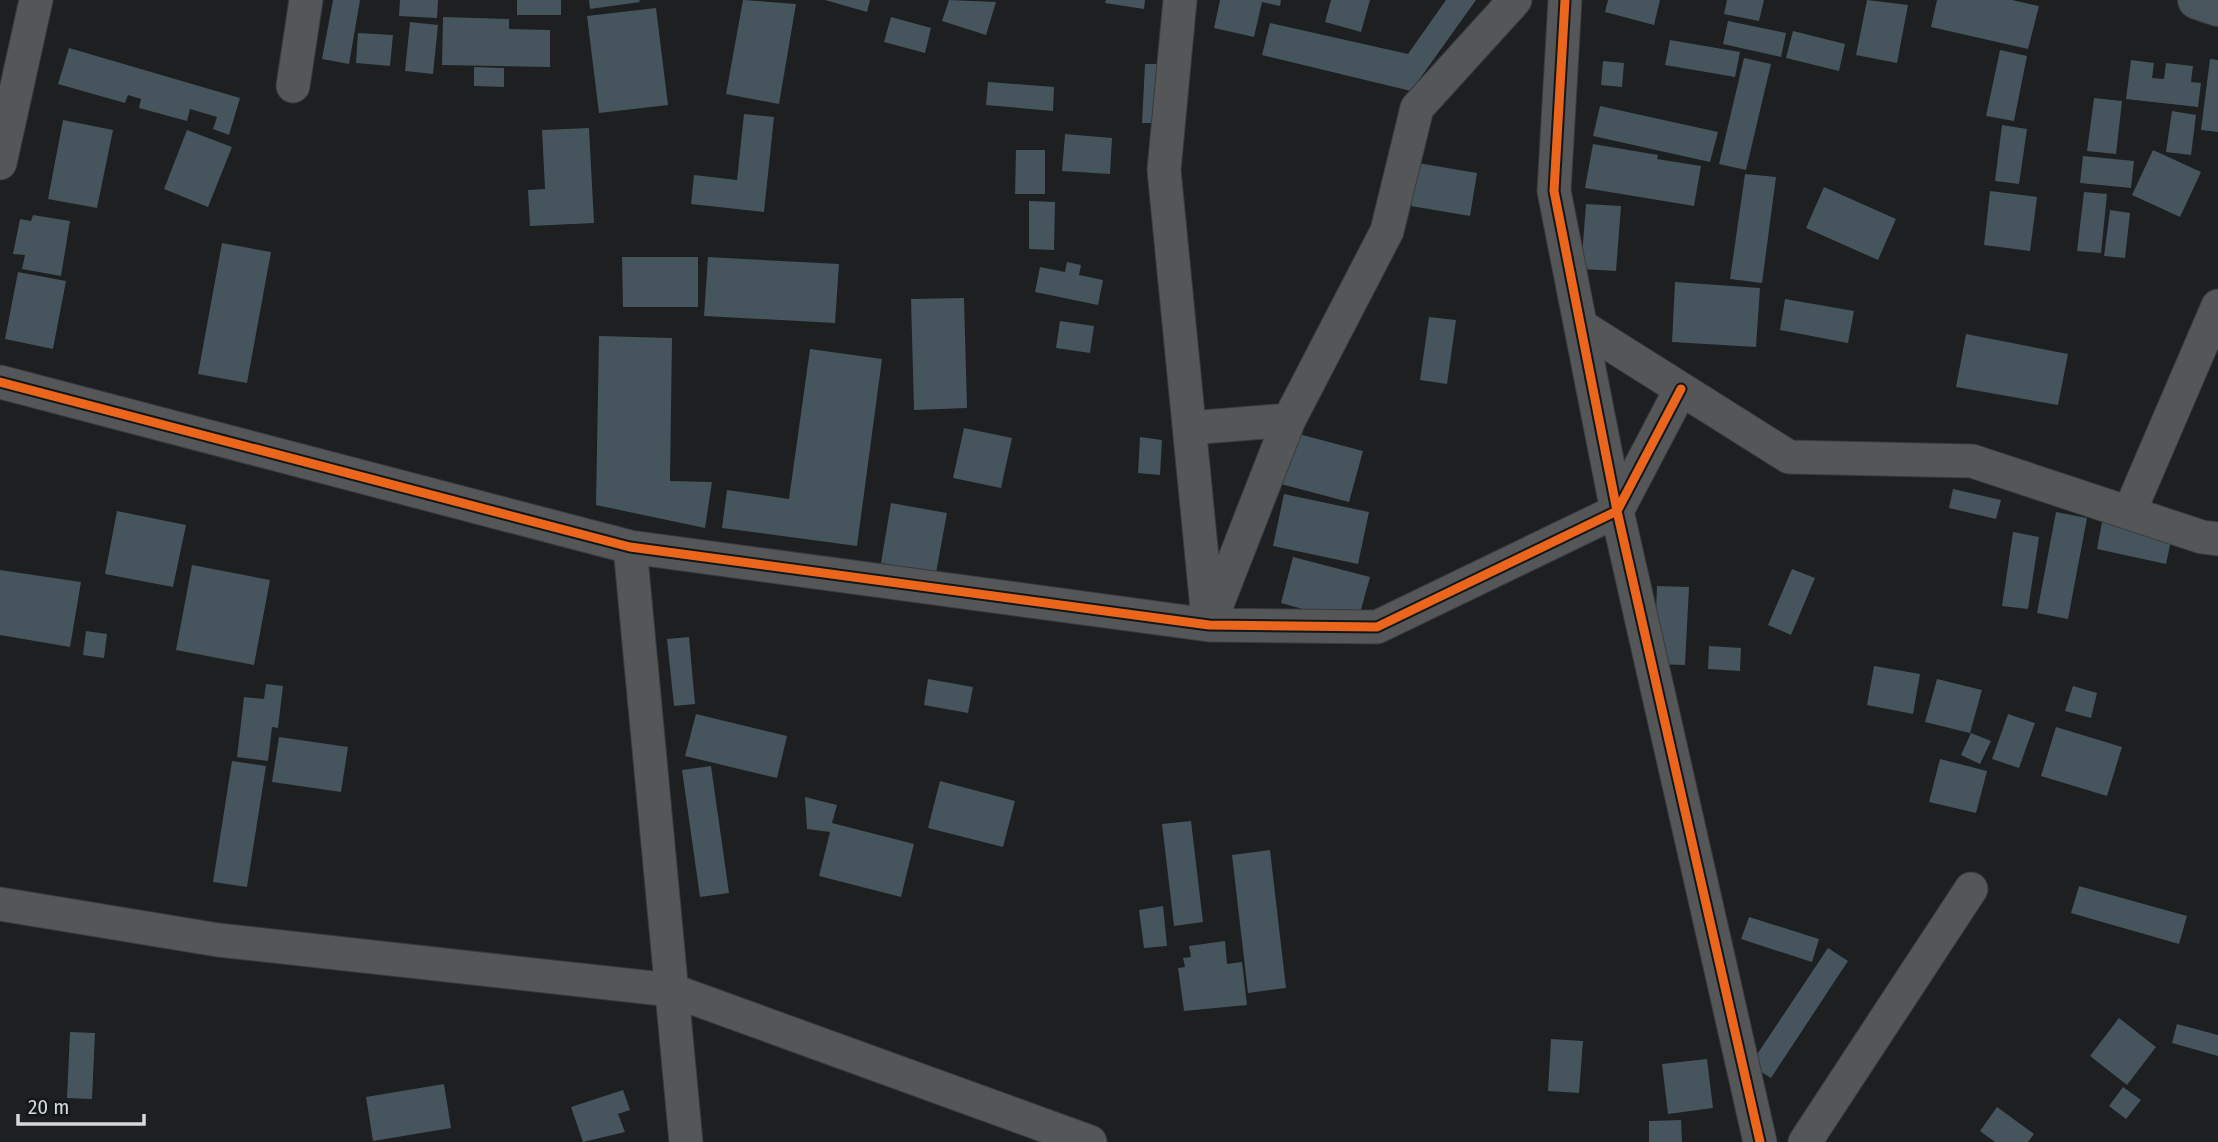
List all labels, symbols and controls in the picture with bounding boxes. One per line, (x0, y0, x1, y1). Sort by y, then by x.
scale bar (18, 1082, 144, 1126)
text: 20 m (28, 1094, 69, 1120)

